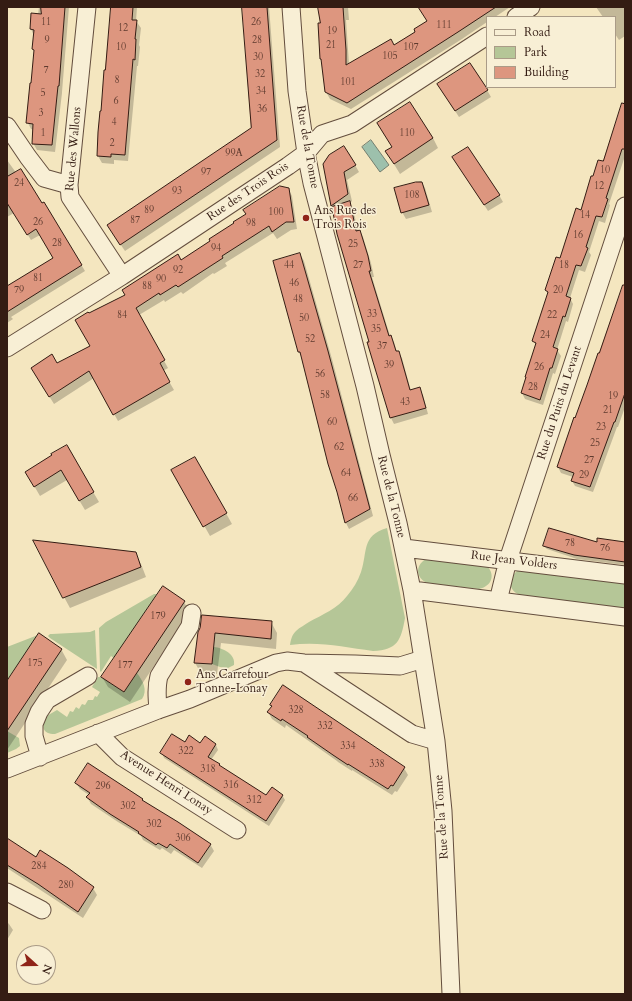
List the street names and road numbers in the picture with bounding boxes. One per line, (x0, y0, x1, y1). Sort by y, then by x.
street label: Rue de la Tonne (293, 104, 321, 190)
street label: Rue des Wallons (63, 106, 85, 192)
street label: Rue des Trois Rois (205, 159, 291, 225)
street label: Rue du Puits du Levant (535, 344, 585, 462)
street label: Rue de la Tonne (374, 454, 408, 540)
street label: Rue Jean Volders (470, 549, 558, 573)
street label: Avenue Henri Lonay (117, 748, 215, 818)
street label: Rue de la Tonne (432, 774, 452, 860)

